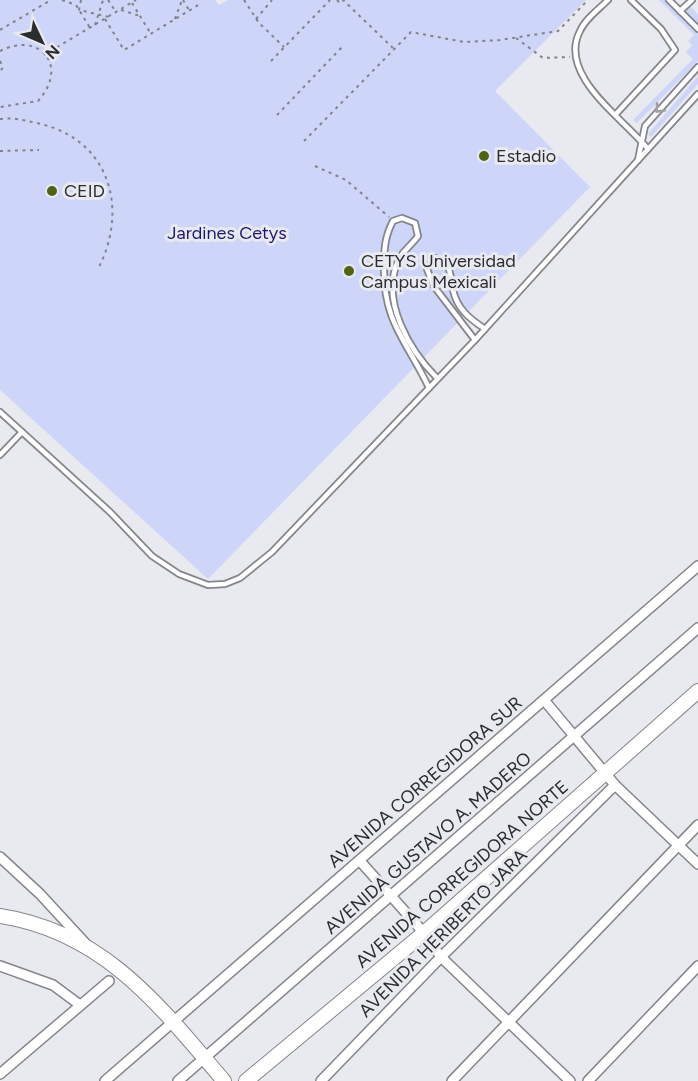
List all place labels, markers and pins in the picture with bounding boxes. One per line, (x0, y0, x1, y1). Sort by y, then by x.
place label: Estadio (496, 145, 556, 167)
marker: Estadio (477, 149, 491, 163)
place label: CEID (64, 180, 105, 202)
marker: CEID (45, 184, 59, 198)
place label: CETYS Universidad Campus Mexicali (361, 250, 516, 293)
marker: CETYS Universidad Campus Mexicali (342, 264, 356, 278)

